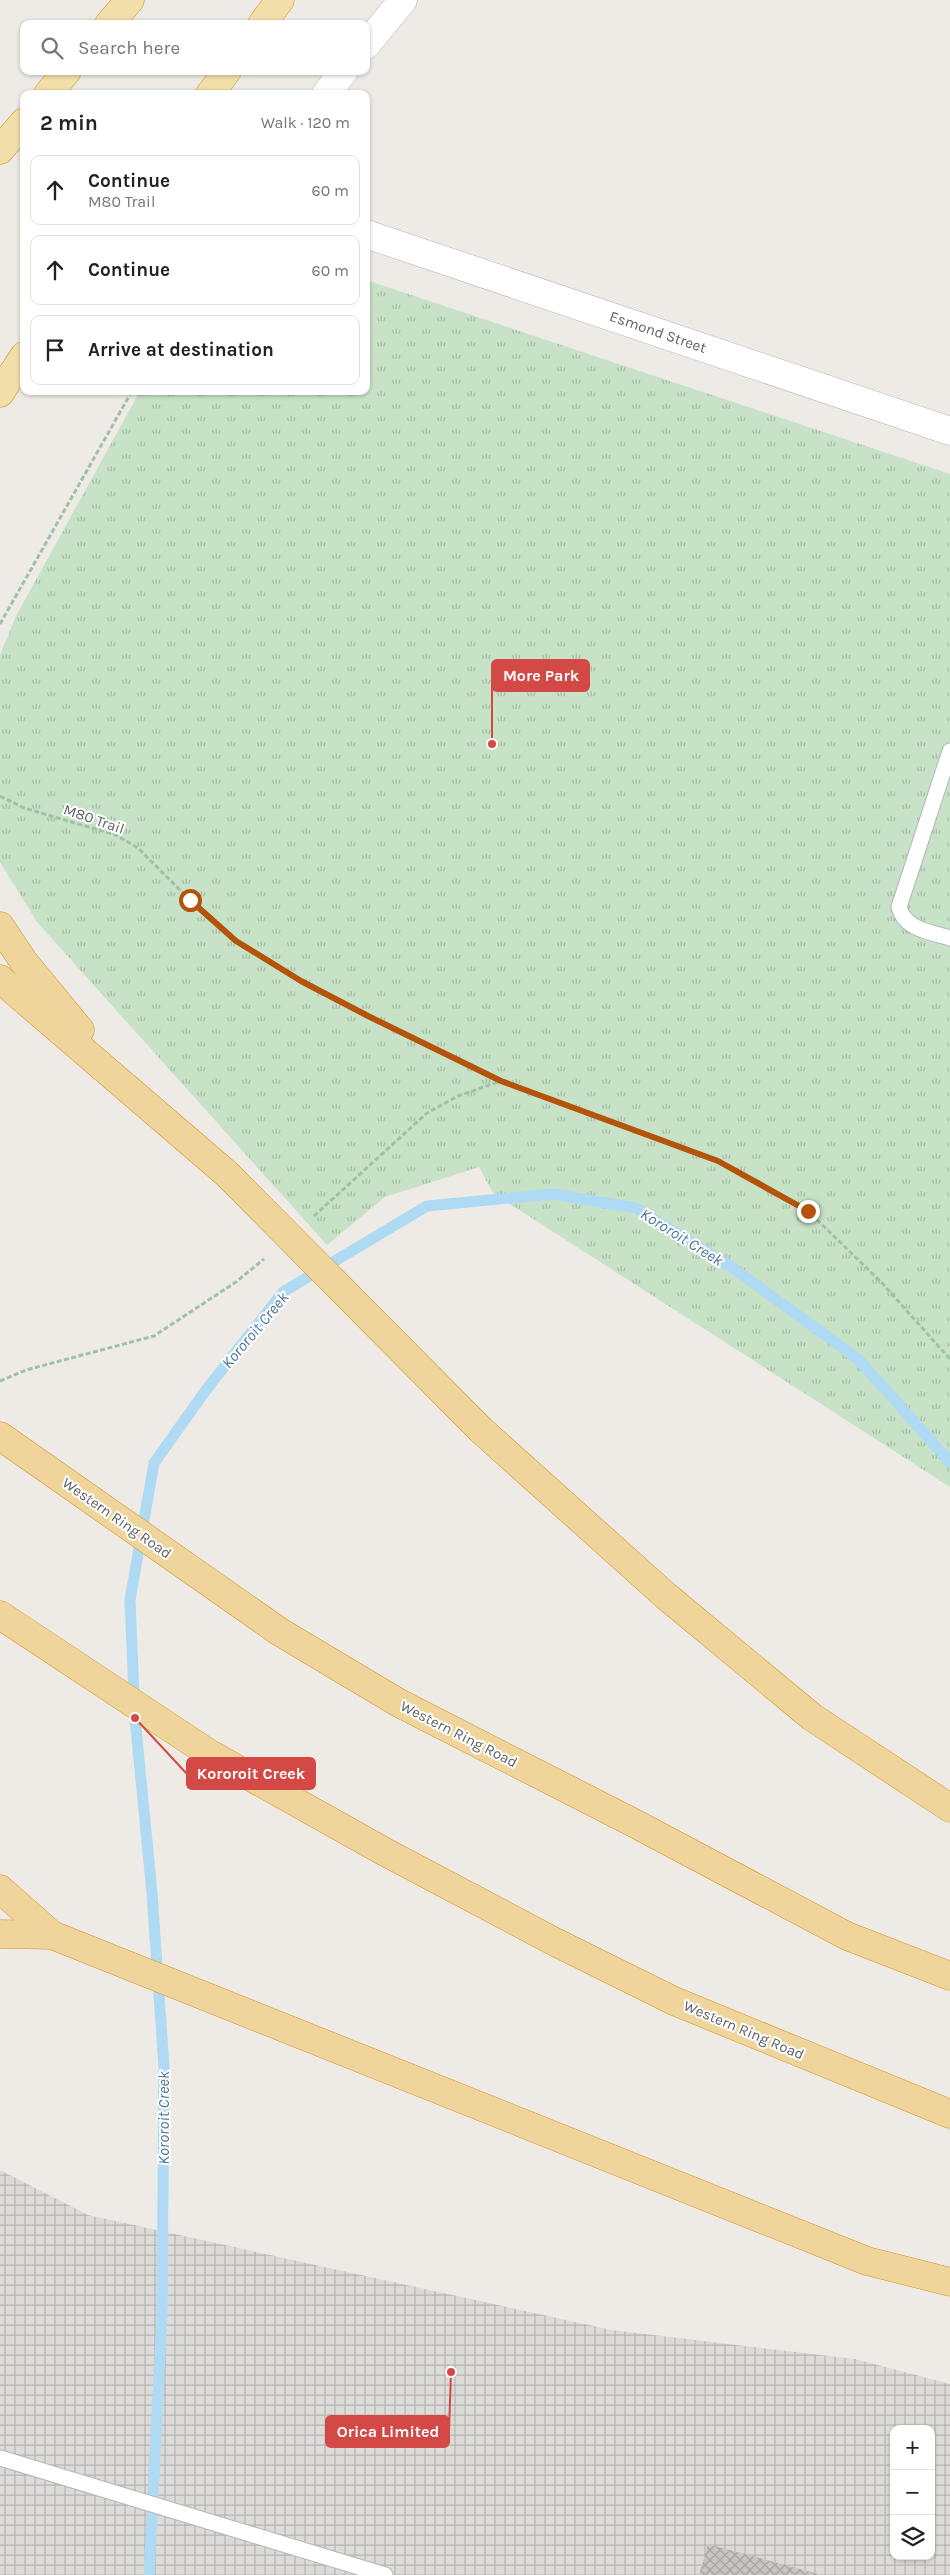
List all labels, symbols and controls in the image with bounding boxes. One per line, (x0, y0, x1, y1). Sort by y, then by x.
search box (20, 20, 370, 75)
icon: search (38, 34, 66, 62)
text: Search here (78, 37, 180, 59)
text: 2 min (40, 111, 98, 135)
text: Walk · 120 m (261, 113, 350, 132)
text: Continue (88, 170, 170, 192)
icon: ahead (41, 176, 69, 204)
text: 60 m (312, 181, 349, 200)
text: M80 Trail (88, 192, 155, 211)
icon: ahead (41, 256, 69, 284)
text: Continue (88, 259, 170, 281)
text: 60 m (312, 261, 349, 280)
street label: Esmond Street (607, 307, 709, 357)
icon: arrive (41, 336, 69, 364)
text: Arrive at destination (88, 339, 274, 361)
callout: More Park (492, 660, 589, 691)
text: More Park (503, 666, 580, 685)
street label: M80 Trail (61, 800, 127, 838)
route start (179, 889, 202, 912)
route end (797, 1200, 820, 1223)
water label: Kororoit Creek (637, 1204, 728, 1270)
water label: Kororoit Creek (218, 1287, 293, 1372)
street label: Western Ring Road (59, 1474, 175, 1562)
street label: Western Ring Road (397, 1697, 521, 1771)
callout: Kororoit Creek (187, 1758, 315, 1789)
text: Kororoit Creek (197, 1764, 306, 1783)
street label: Western Ring Road (681, 1996, 807, 2064)
water label: Kororoit Creek (154, 2070, 173, 2165)
callout: Orica Limited (326, 2416, 449, 2447)
text: Orica Limited (337, 2422, 439, 2441)
map controls (890, 2425, 935, 2560)
button: + (890, 2425, 935, 2470)
button: − (890, 2470, 935, 2515)
button: layers (890, 2515, 935, 2560)

